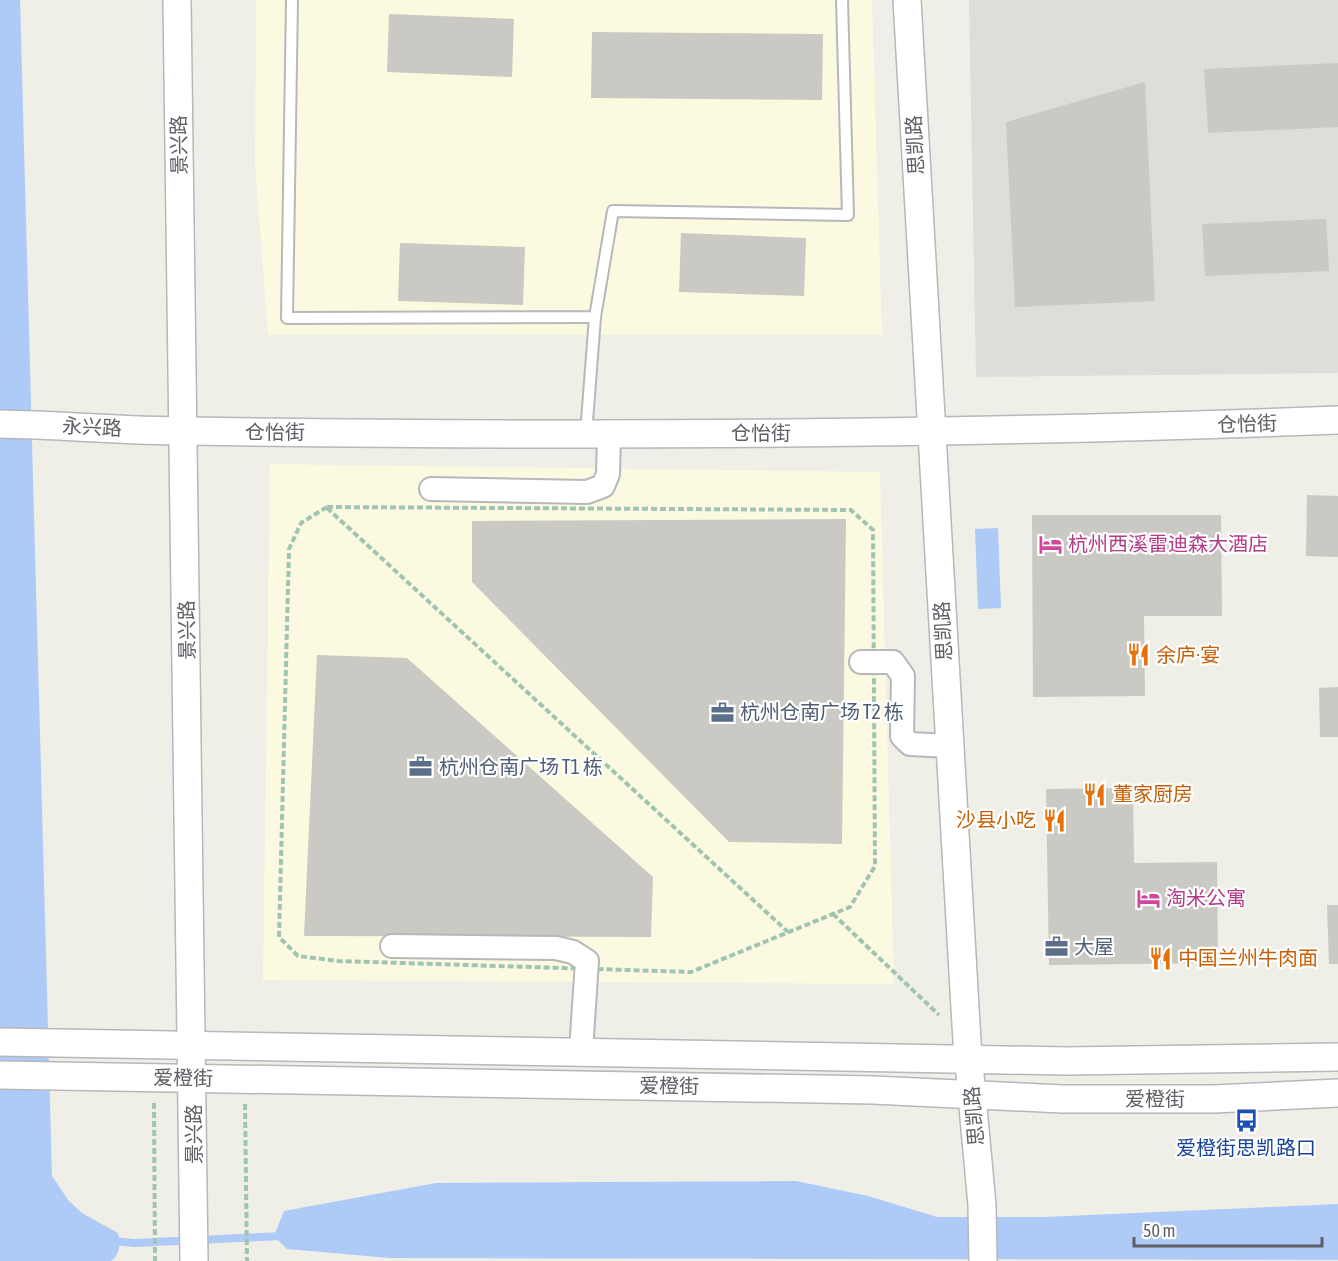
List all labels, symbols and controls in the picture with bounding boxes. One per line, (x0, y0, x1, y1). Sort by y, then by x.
street label: 思凯路 (901, 114, 928, 176)
street label: 景兴路 (166, 115, 191, 175)
street label: 仓怡街 (1217, 411, 1277, 436)
street label: 永兴路 (61, 413, 123, 440)
street label: 仓怡街 (245, 420, 305, 443)
street label: 仓怡街 (731, 421, 791, 444)
hotel icon: 杭州西溪雷迪森大酒店 (1037, 531, 1063, 557)
place label: 杭州西溪雷迪森大酒店 (1068, 532, 1268, 555)
street label: 景兴路 (174, 600, 199, 660)
street label: 思凯路 (929, 600, 956, 662)
restaurant icon: 余庐·宴 (1125, 642, 1151, 668)
place label: 余庐·宴 (1156, 643, 1220, 666)
office icon: 杭州仓南广场 T2 栋 (709, 699, 735, 725)
place label: 杭州仓南广场 T2 栋 (740, 700, 904, 723)
office icon: 杭州仓南广场 T1 栋 (408, 754, 434, 780)
place label: 杭州仓南广场 T1 栋 (439, 755, 603, 778)
restaurant icon: 董家厨房 (1082, 781, 1108, 807)
place label: 董家厨房 (1113, 782, 1193, 805)
restaurant icon: 沙县小吃 (1041, 807, 1067, 833)
place label: 沙县小吃 (956, 808, 1036, 831)
hotel icon: 淘米公寓 (1135, 885, 1161, 911)
place label: 淘米公寓 (1166, 886, 1246, 909)
office icon: 大屋 (1043, 934, 1069, 960)
place label: 大屋 (1074, 935, 1114, 958)
restaurant icon: 中国兰州牛肉面 (1147, 945, 1173, 971)
place label: 中国兰州牛肉面 (1178, 946, 1318, 969)
street label: 爱橙街 (153, 1065, 213, 1090)
street label: 爱橙街 (639, 1073, 699, 1098)
street label: 思凯路 (959, 1085, 988, 1147)
street label: 爱橙街 (1125, 1087, 1185, 1110)
street label: 景兴路 (182, 1104, 205, 1164)
bus stop icon: 爱橙街思凯路口 (1233, 1107, 1259, 1133)
place label: 爱橙街思凯路口 (1176, 1136, 1316, 1159)
scale bar (1134, 1210, 1322, 1248)
text: 50 m (1143, 1220, 1175, 1241)

